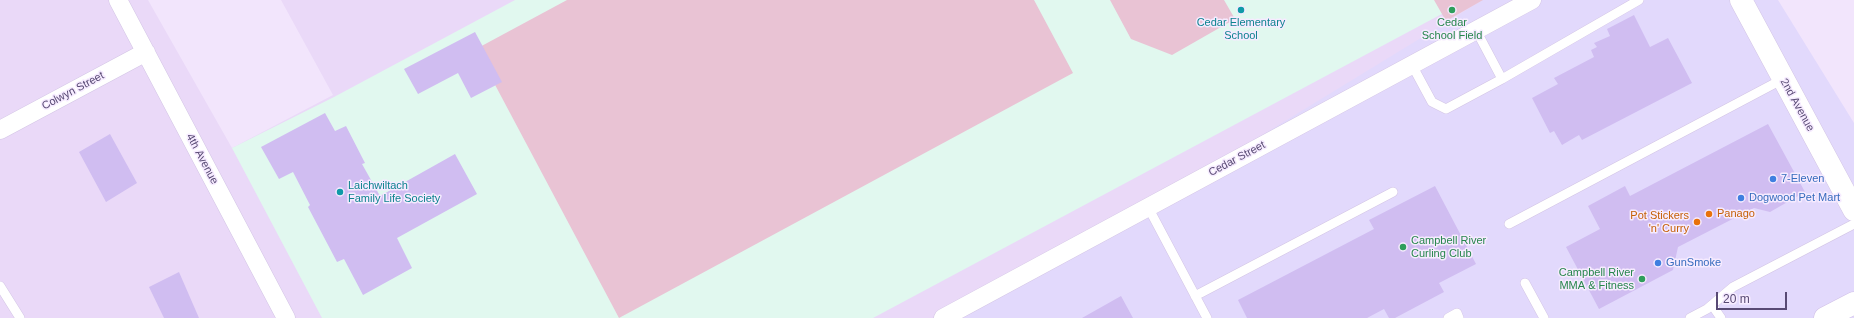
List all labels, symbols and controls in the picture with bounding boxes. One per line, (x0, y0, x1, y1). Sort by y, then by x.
marker: Cedar Elementary School (1236, 5, 1246, 15)
marker: Cedar School Field (1447, 5, 1457, 15)
place label: Cedar Elementary School (1197, 16, 1285, 42)
place label: Cedar School Field (1422, 16, 1482, 42)
street label: Colwyn Street (40, 69, 106, 113)
street label: 2nd Avenue (1777, 76, 1817, 134)
street label: 4th Avenue (183, 131, 221, 187)
street label: Cedar Street (1206, 139, 1268, 179)
place label: 7-Eleven (1781, 172, 1824, 186)
marker: 7-Eleven (1768, 174, 1778, 184)
place label: Laichwiltach Family Life Society (348, 179, 440, 205)
marker: Laichwiltach Family Life Society (335, 187, 345, 197)
place label: Dogwood Pet Mart (1749, 191, 1840, 205)
marker: Dogwood Pet Mart (1736, 193, 1746, 203)
place label: Panago (1717, 207, 1755, 221)
place label: Pot Stickers 'n' Curry (1630, 209, 1689, 235)
marker: Panago (1704, 209, 1714, 219)
marker: Pot Stickers 'n' Curry (1692, 217, 1702, 227)
place label: Campbell River Curling Club (1411, 234, 1486, 260)
marker: Campbell River Curling Club (1398, 242, 1408, 252)
place label: GunSmoke (1666, 256, 1721, 270)
marker: GunSmoke (1653, 258, 1663, 268)
place label: Campbell River MMA & Fitness (1559, 266, 1634, 292)
marker: Campbell River MMA & Fitness (1637, 274, 1647, 284)
scale bar (1718, 284, 1789, 310)
text: 20 m (1723, 292, 1750, 306)

